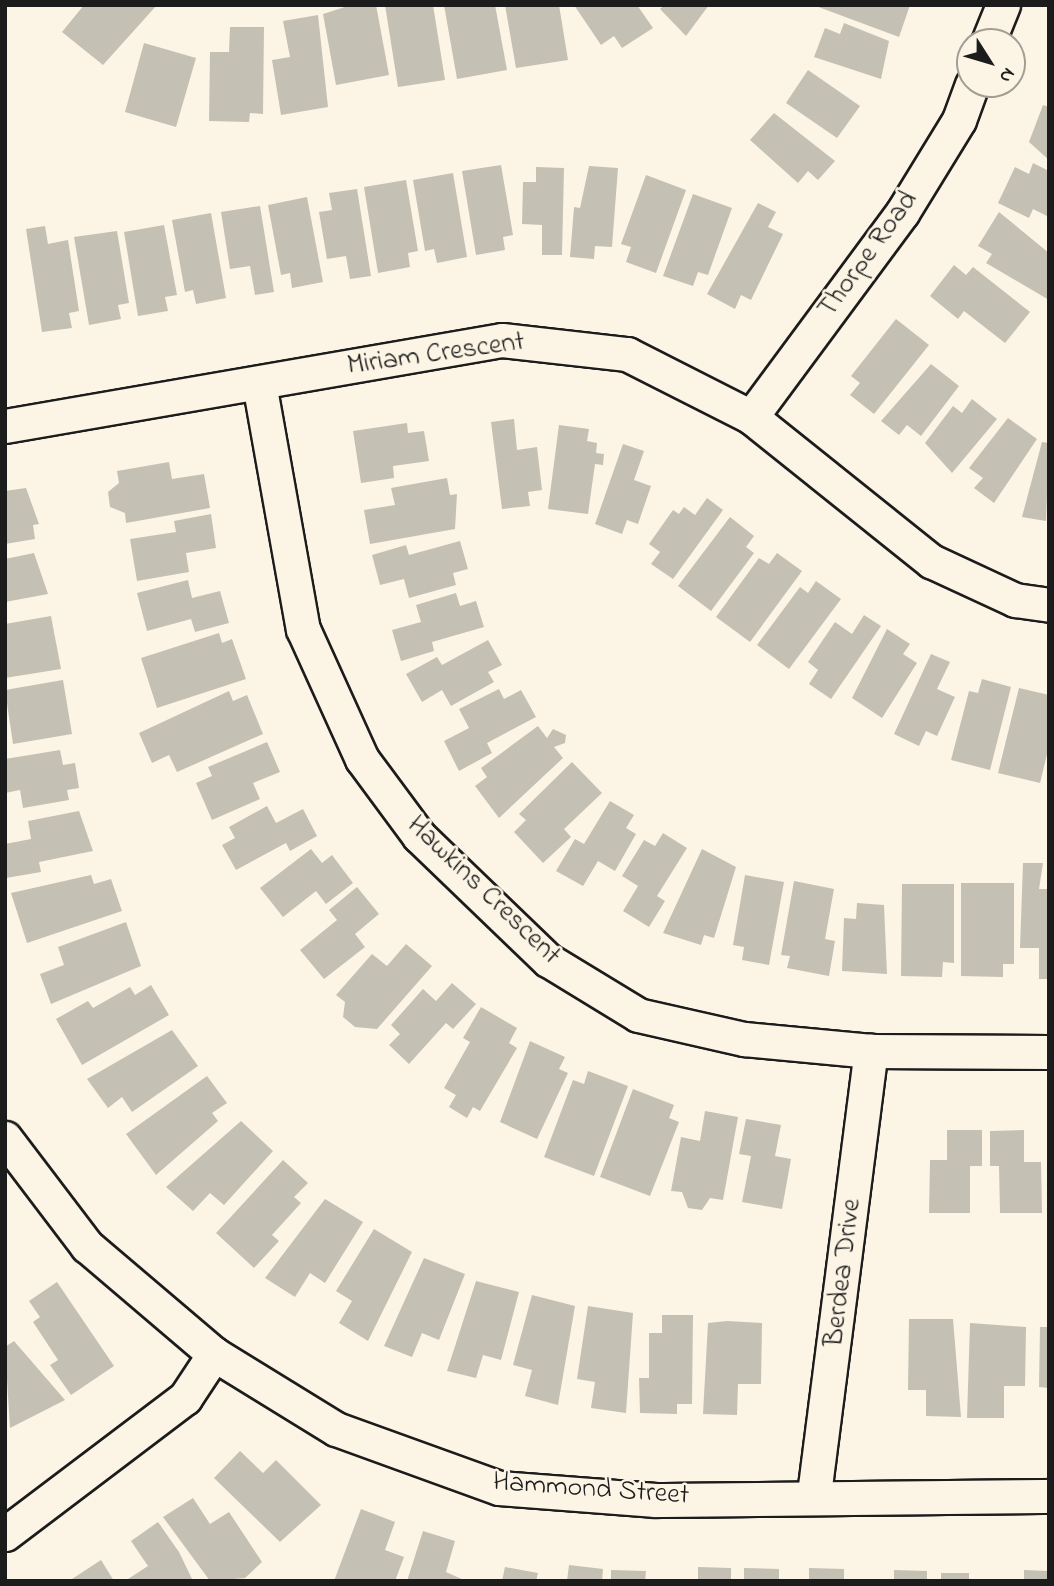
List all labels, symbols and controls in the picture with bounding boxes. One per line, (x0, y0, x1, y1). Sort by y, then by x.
north arrow (956, 28, 1026, 98)
text: N (992, 61, 1021, 88)
street label: Thorpe Road (812, 185, 926, 325)
street label: Miriam Crescent (345, 326, 527, 384)
street label: Hawkins Crescent (399, 809, 567, 973)
street label: Berdea Drive (818, 1197, 870, 1349)
street label: Hammond Street (492, 1466, 690, 1514)

